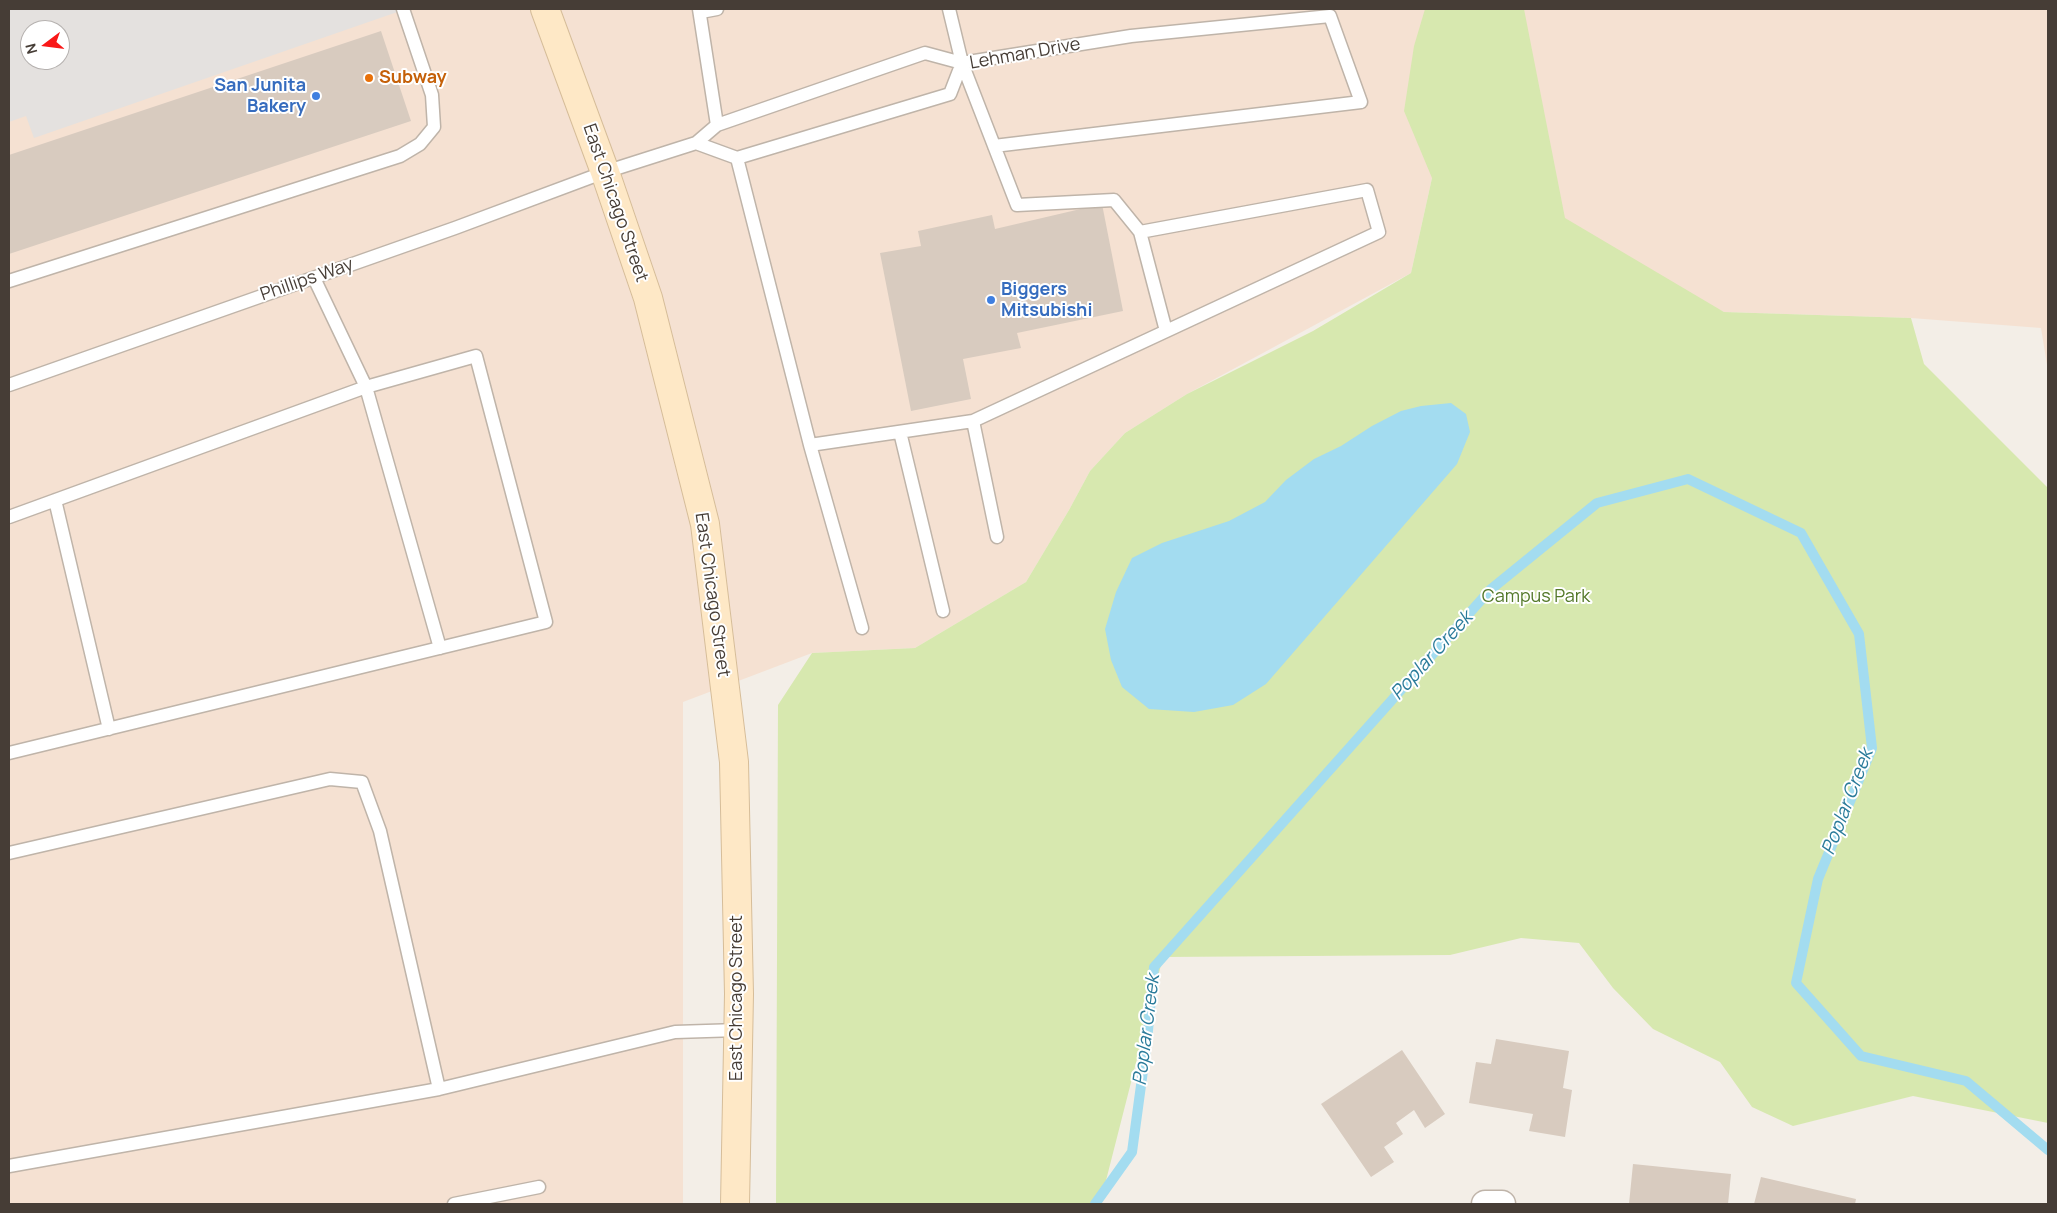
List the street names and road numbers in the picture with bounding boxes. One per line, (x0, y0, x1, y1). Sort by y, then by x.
street label: Lehman Drive (968, 34, 1082, 74)
street label: East Chicago Street (578, 121, 652, 285)
street label: Phillips Way (258, 254, 356, 306)
street label: East Chicago Street (690, 511, 734, 679)
street label: East Chicago Street (726, 915, 748, 1081)

